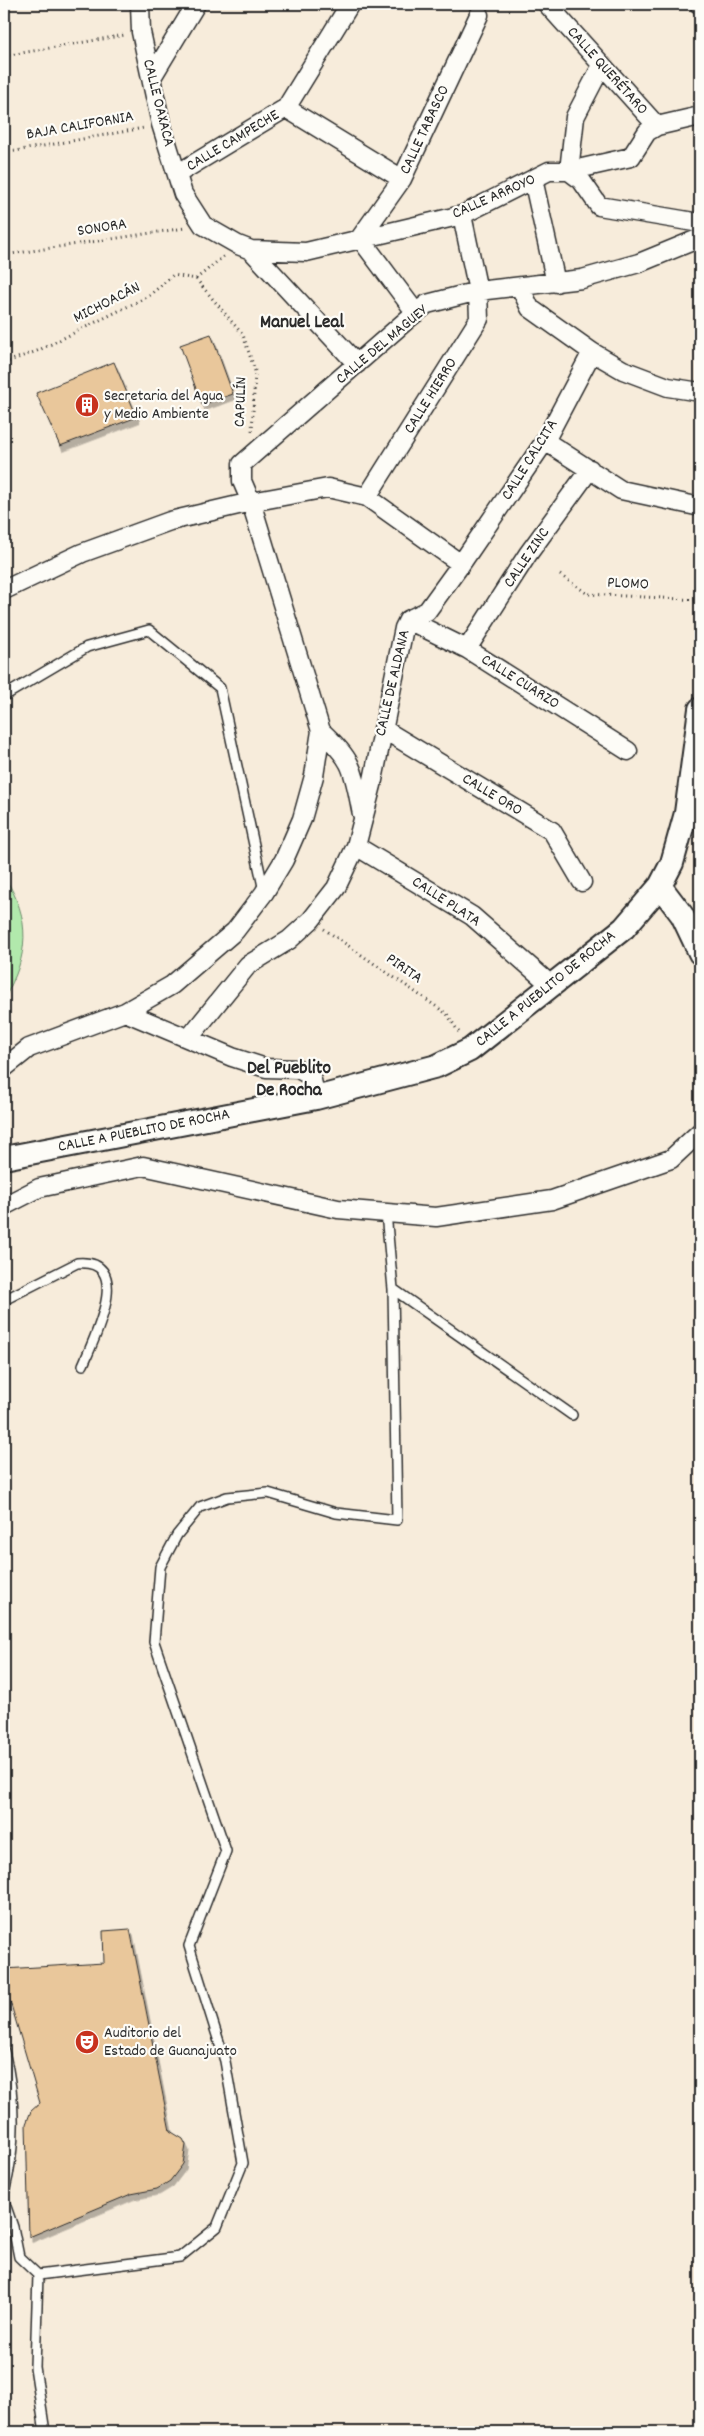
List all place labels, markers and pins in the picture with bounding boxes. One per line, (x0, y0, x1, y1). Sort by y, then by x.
place label: Secretaria del Agua y Medio Ambiente (104, 385, 224, 426)
building icon: Secretaria del Agua y Medio Ambiente (74, 392, 100, 418)
place label: Auditorio del Estado de Guanajuato (104, 2022, 237, 2063)
theatre icon: Auditorio del Estado de Guanajuato (74, 2029, 100, 2055)

